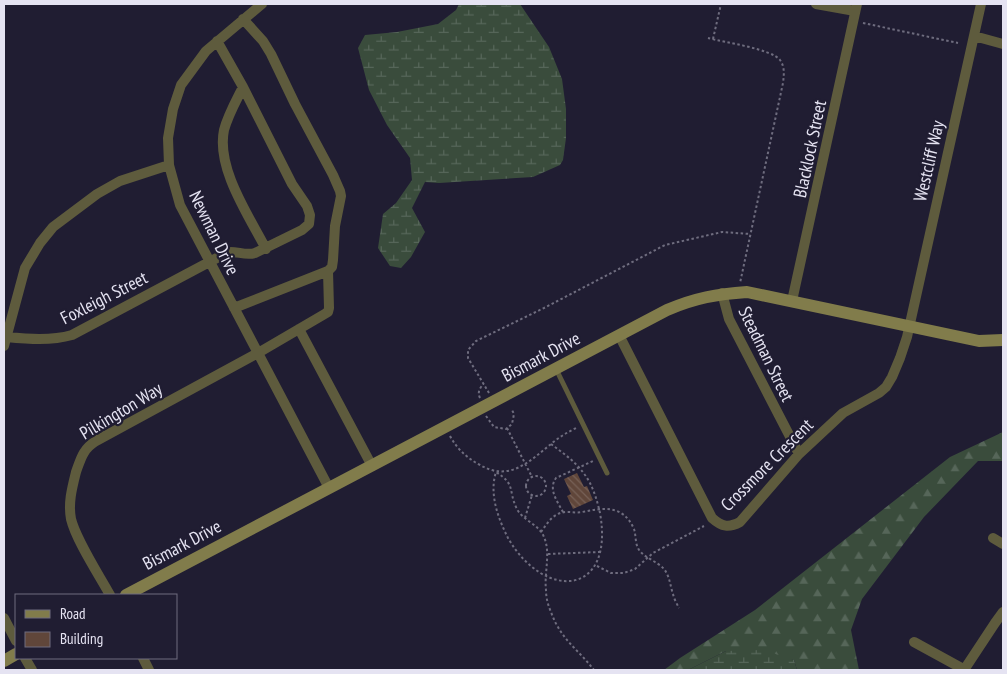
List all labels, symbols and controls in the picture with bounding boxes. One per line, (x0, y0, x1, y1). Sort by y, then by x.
street label: Blacklock Street (788, 98, 831, 200)
street label: Westcliff Way (908, 118, 949, 204)
street label: Newman Drive (184, 187, 245, 279)
street label: Foxleigh Street (56, 266, 151, 329)
street label: Steadman Street (734, 303, 799, 405)
street label: Bismark Drive (498, 326, 584, 387)
street label: Pilkington Way (75, 377, 166, 444)
street label: Crossmore Crescent (716, 414, 818, 516)
street label: Bismark Drive (139, 514, 225, 575)
legend (15, 594, 178, 659)
text: Road (60, 604, 86, 623)
text: Building (60, 629, 103, 648)

